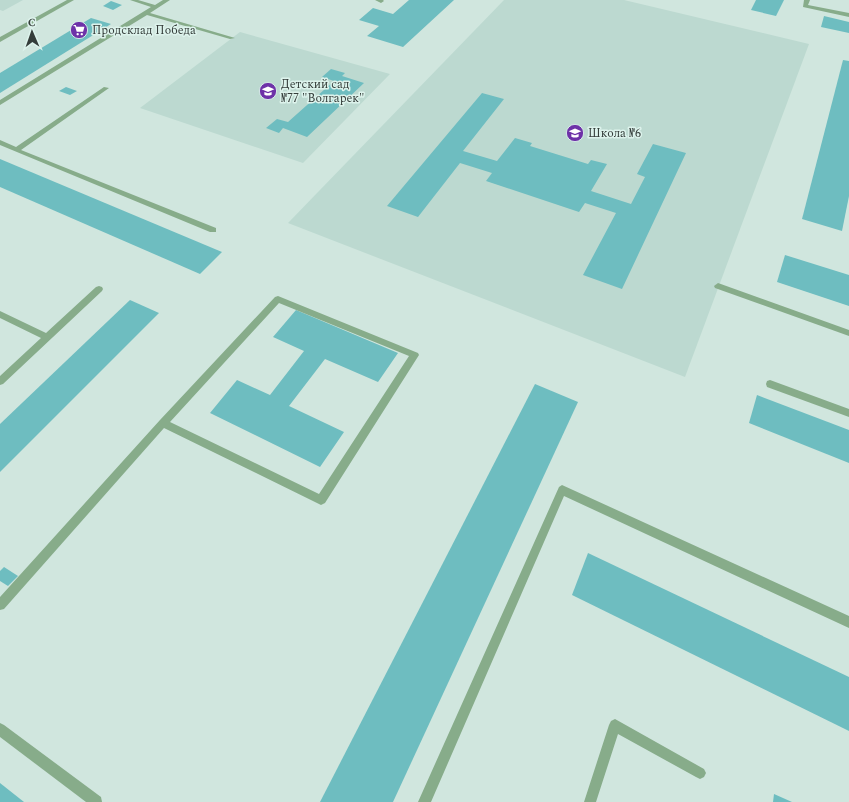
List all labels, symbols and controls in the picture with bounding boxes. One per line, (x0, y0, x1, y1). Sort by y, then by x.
north arrow (12, 12, 52, 52)
text: С (27, 14, 36, 31)
supermarket icon: Продсклад Победа (69, 20, 89, 40)
place label: Продсклад Победа (92, 21, 196, 40)
place label: Детский сад №77 "Волгарек" (281, 75, 364, 108)
school or university icon: Детский сад №77 "Волгарек" (258, 81, 278, 101)
school or university icon: Школа №6 (565, 123, 585, 143)
place label: Школа №6 (588, 124, 641, 143)

